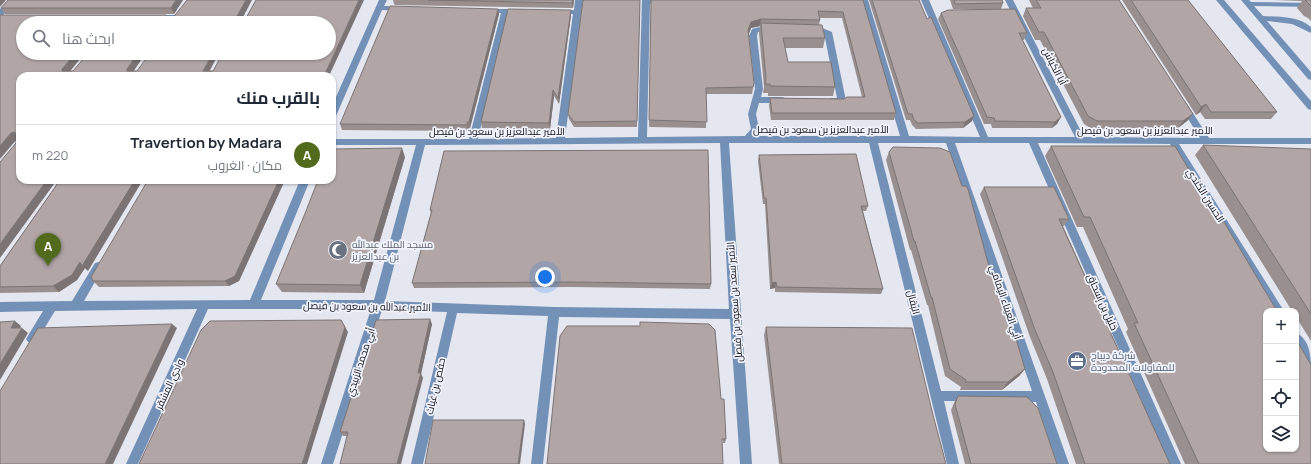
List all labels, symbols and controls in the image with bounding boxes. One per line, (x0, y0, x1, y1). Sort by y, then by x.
search box (16, 16, 336, 60)
icon: search (30, 27, 52, 49)
text: ابحث هنا (62, 28, 115, 49)
street label: أبا الكباش (1040, 45, 1071, 87)
text: بالقرب منك (236, 86, 320, 109)
street label: الأمير عبدالعزيز بن سعود بن فيصل (753, 122, 889, 136)
street label: الأمير عبدالعزيز بن سعود بن فيصل (1077, 123, 1213, 137)
street label: الأمير عبدالعزيز بن سعود بن فيصل (429, 124, 565, 138)
text: Travertion by Madara (130, 132, 282, 153)
text: 220 m (32, 146, 68, 164)
text: A (303, 146, 311, 164)
text: مكان · الغروب (208, 156, 282, 174)
street label: الحسين الكندي (1183, 165, 1228, 225)
pin: A (35, 233, 61, 266)
place label: مسجد الملك عبدالله بن عبدالعزيز (351, 237, 433, 263)
mosque icon: مسجد الملك عبدالله بن عبدالعزيز (327, 239, 349, 261)
street label: الأمير سعد بن سعود بن فيصل (723, 241, 745, 363)
street label: أبي العيناء اليمامي (986, 263, 1025, 342)
your location (535, 267, 555, 287)
street label: خليل بن إسحاق (1084, 271, 1122, 333)
street label: البقال (904, 288, 924, 316)
street label: الأمير عبدالله بن سعود بن فيصل (303, 298, 431, 314)
map controls (1263, 308, 1299, 452)
button: + (1263, 308, 1299, 344)
street label: أبي محمد الزبيدي (342, 326, 379, 398)
button: − (1263, 344, 1299, 380)
place label: شركة ديباج للمقاولات المحدودة (1091, 348, 1174, 374)
office icon: شركة ديباج للمقاولات المحدودة (1066, 350, 1088, 372)
street label: حفص بن غياث (422, 356, 448, 416)
street label: وادي المشقر (151, 357, 188, 413)
button: locate (1263, 380, 1299, 416)
button: layers (1263, 416, 1299, 452)

